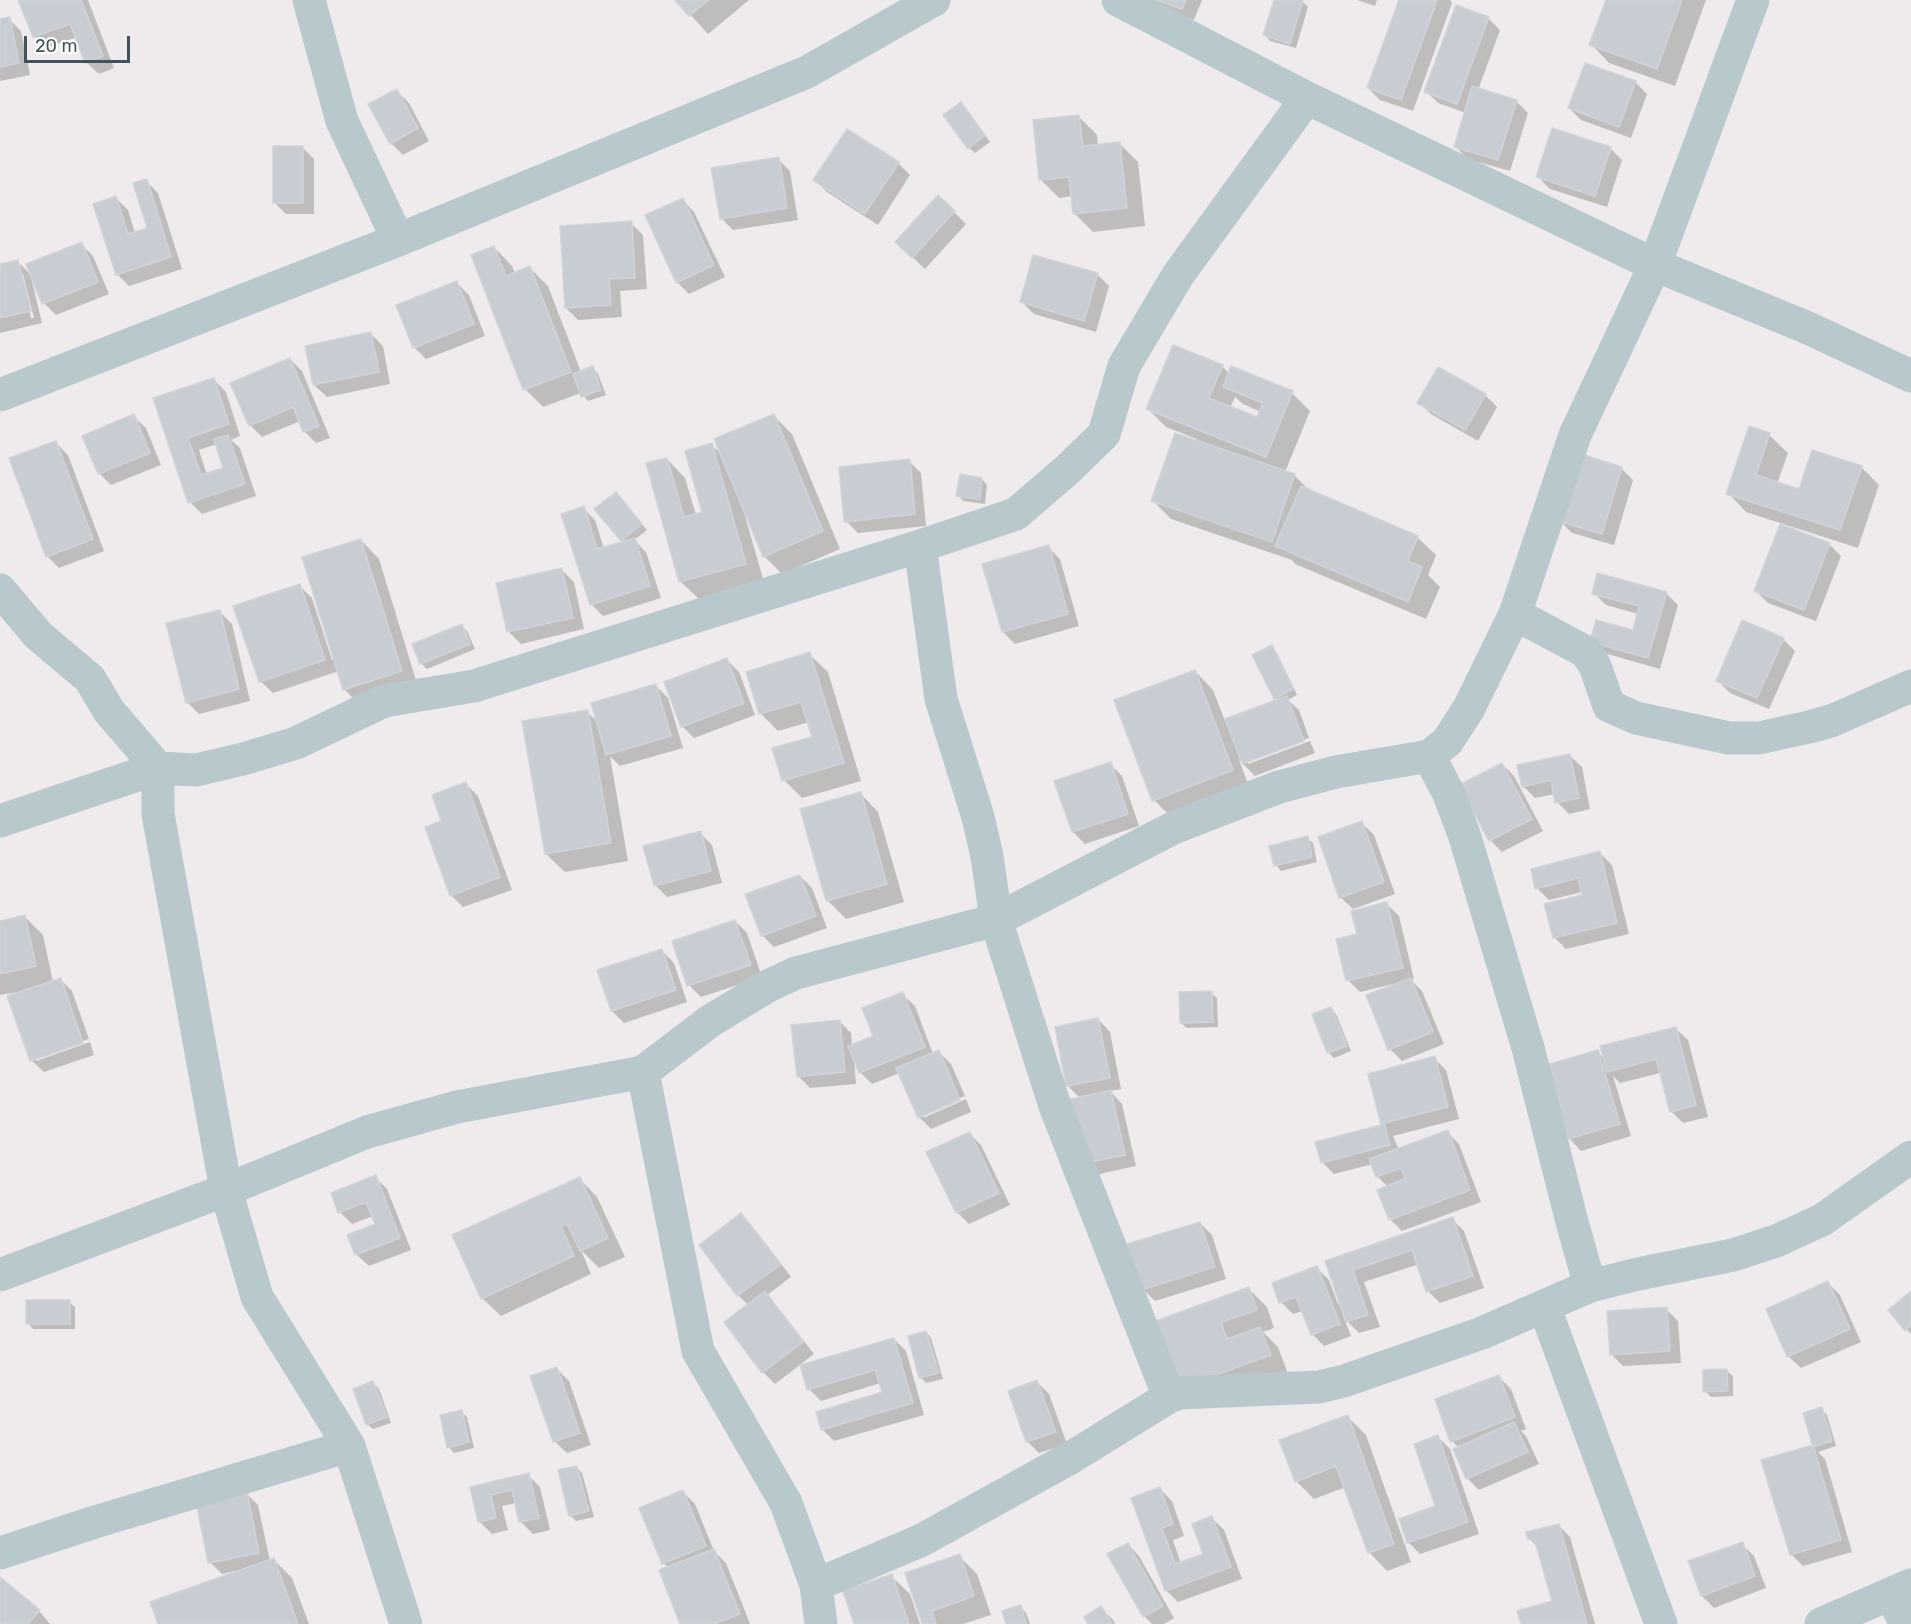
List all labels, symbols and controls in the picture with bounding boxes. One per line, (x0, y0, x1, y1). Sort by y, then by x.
scale bar (27, 24, 134, 62)
text: 20 m (35, 35, 77, 57)

